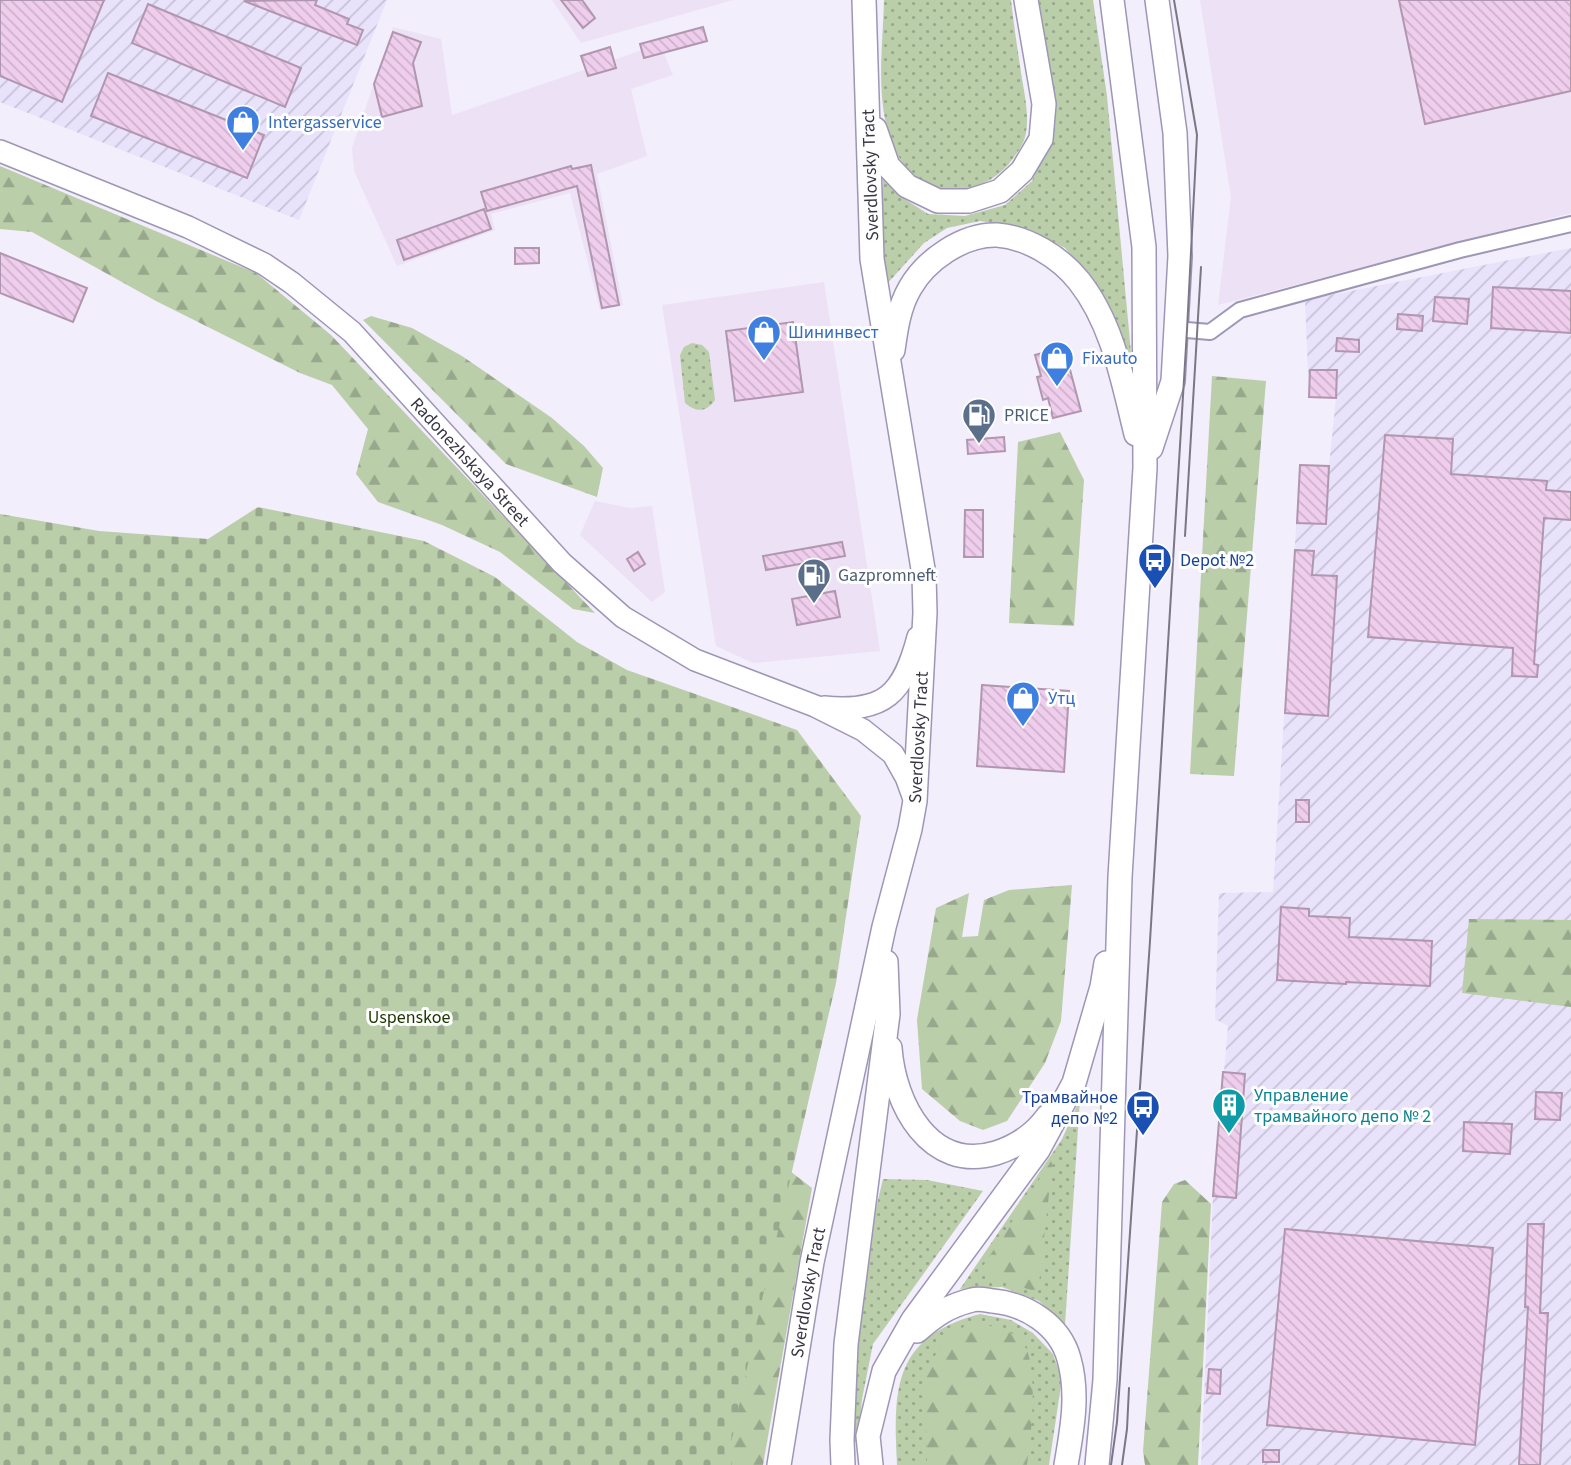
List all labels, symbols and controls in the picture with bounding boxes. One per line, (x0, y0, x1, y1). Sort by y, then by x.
shop icon: Intergasservice (224, 103, 262, 152)
street label: Sverdlovsky Tract (856, 109, 885, 241)
place label: Intergasservice (268, 110, 382, 135)
shop icon: Шининвест (745, 313, 783, 362)
place label: Шининвест (788, 320, 879, 345)
shop icon: Fixauto (1038, 339, 1076, 388)
place label: Fixauto (1082, 346, 1138, 371)
street label: Radonezhskaya Street (404, 392, 535, 532)
fuel station icon: PRICE (960, 396, 998, 445)
place label: PRICE (1004, 403, 1049, 428)
bus stop icon: Depot №2 (1136, 541, 1174, 590)
place label: Depot №2 (1180, 548, 1254, 573)
fuel station icon: Gazpromneft (795, 556, 833, 605)
place label: Gazpromneft (838, 563, 936, 588)
street label: Sverdlovsky Tract (903, 671, 935, 804)
shop icon: Утц (1004, 679, 1042, 728)
place label: Утц (1048, 686, 1075, 711)
park label: Uspenskoe (368, 1005, 450, 1030)
place label: Управление трамвайного депо № 2 (1254, 1083, 1431, 1129)
place label: Трамвайное депо №2 (1022, 1085, 1118, 1131)
building icon: Управление трамвайного депо № 2 (1210, 1086, 1248, 1135)
bus stop icon: Трамвайное депо №2 (1124, 1088, 1162, 1137)
street label: Sverdlovsky Tract (785, 1225, 832, 1360)

